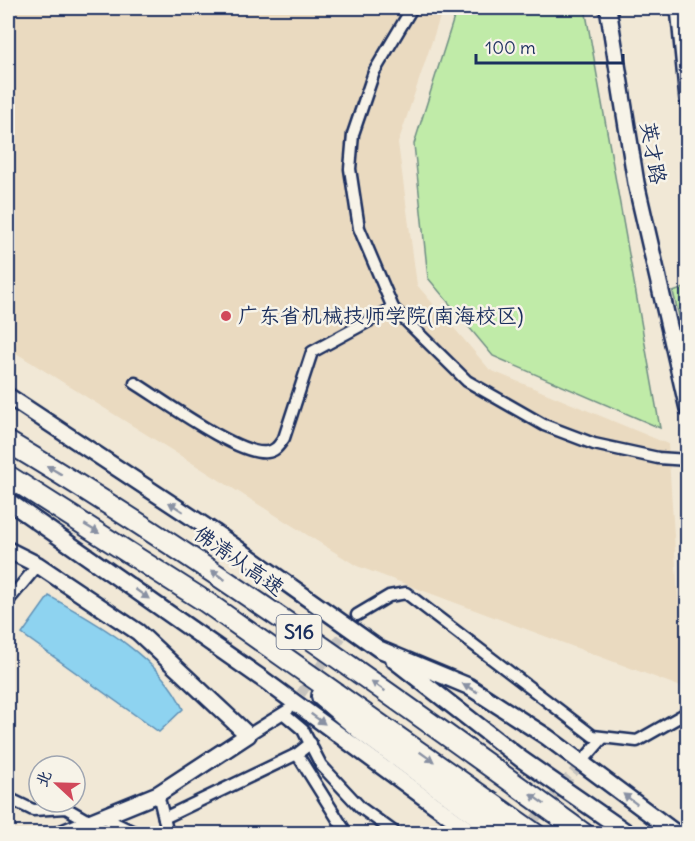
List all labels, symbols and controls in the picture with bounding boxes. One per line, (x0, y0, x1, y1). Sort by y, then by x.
scale bar (476, 27, 623, 65)
text: 100 m (485, 36, 536, 59)
street label: 英才路 (635, 120, 672, 186)
place label: 广东省机械技师学院(南海校区) (238, 302, 524, 329)
marker: 广东省机械技师学院(南海校区) (219, 309, 233, 323)
one-way arrow (46, 464, 62, 475)
one-way arrow (168, 502, 184, 513)
street label: 佛清从高速 (189, 519, 290, 602)
one-way arrow (84, 524, 100, 535)
one-way arrow (210, 569, 226, 581)
one-way arrow (134, 588, 150, 600)
road number: S16 (276, 615, 322, 649)
one-way arrow (370, 680, 386, 692)
one-way arrow (461, 683, 478, 693)
one-way arrow (310, 713, 326, 726)
one-way arrow (419, 751, 435, 763)
north arrow (27, 754, 87, 814)
text: 北 (31, 767, 55, 790)
one-way arrow (622, 792, 638, 805)
one-way arrow (529, 793, 545, 805)

